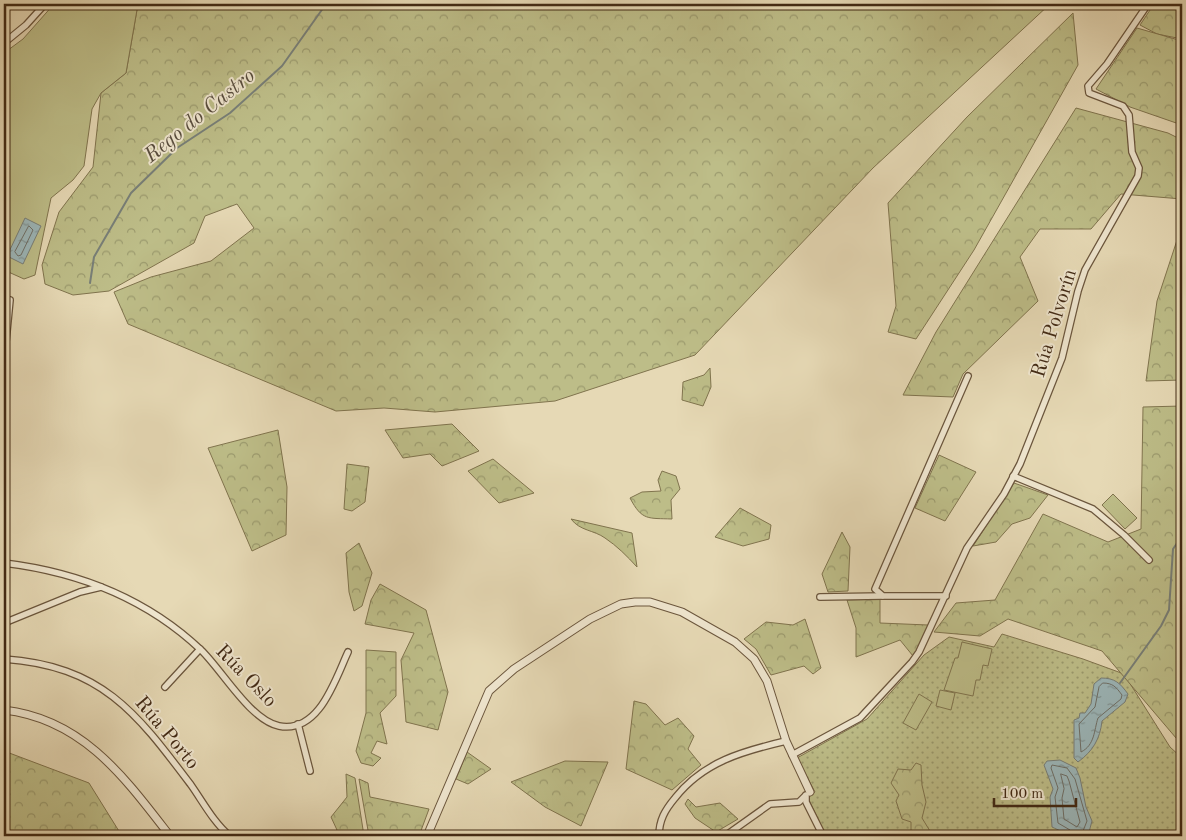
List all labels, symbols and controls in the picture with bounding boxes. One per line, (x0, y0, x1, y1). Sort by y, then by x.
water label: Rego do Castro (140, 65, 259, 168)
street label: Rúa Polvorín (1029, 267, 1081, 380)
street label: Rúa Oslo (211, 641, 280, 712)
street label: Rúa Porto (130, 693, 202, 773)
scale bar (994, 775, 1076, 807)
text: 100 m (1001, 787, 1043, 802)

